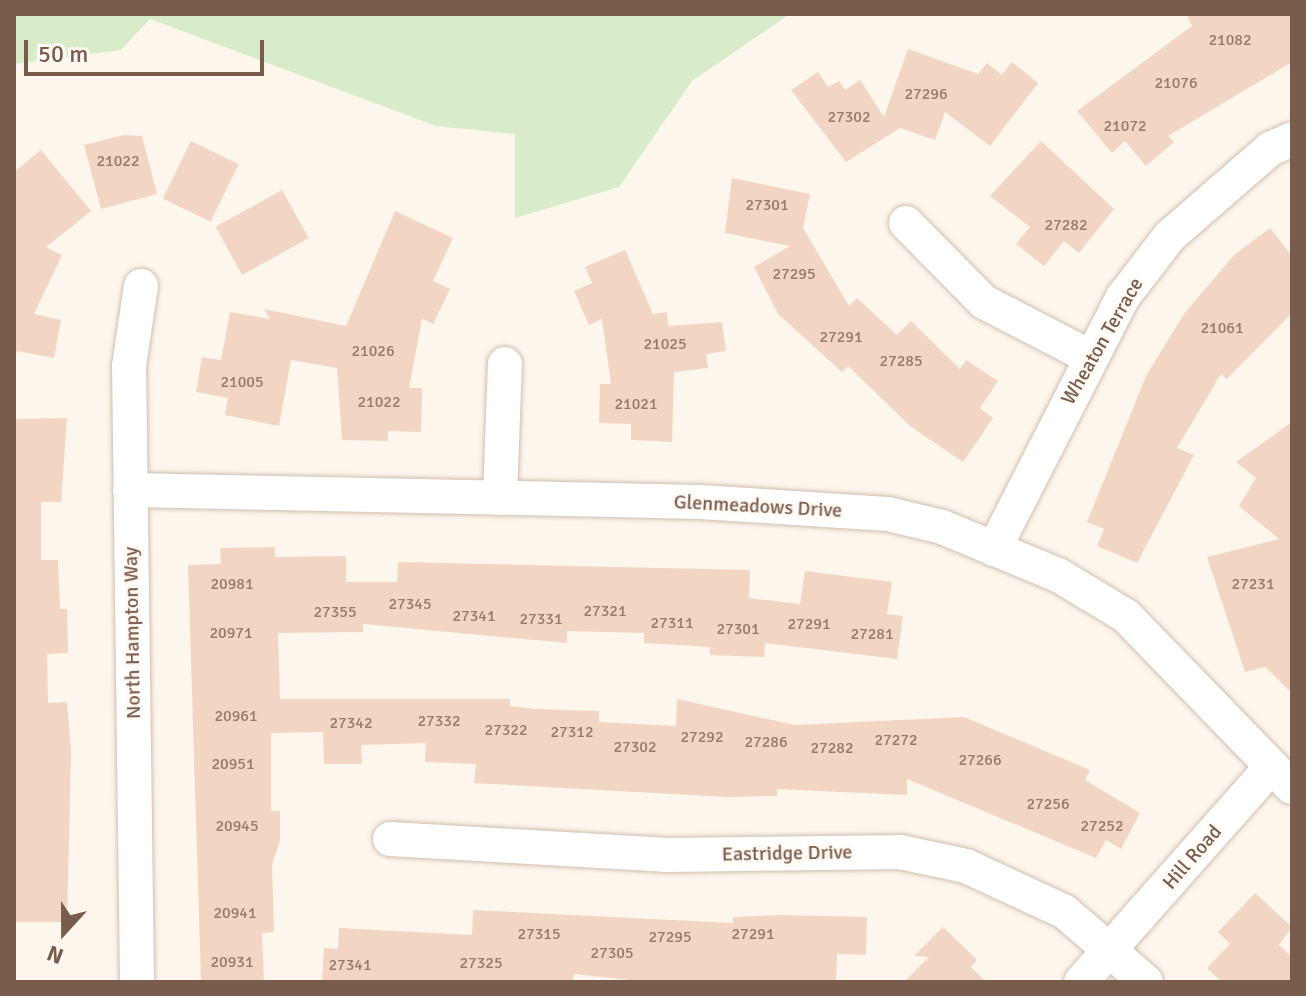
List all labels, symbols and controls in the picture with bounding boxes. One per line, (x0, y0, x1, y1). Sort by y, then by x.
scale bar (28, 24, 268, 74)
house number: 21082 (1208, 30, 1252, 50)
text: 50 m (38, 39, 88, 69)
house number: 21076 (1154, 73, 1198, 93)
house number: 27296 (904, 84, 948, 104)
house number: 27302 (827, 107, 871, 127)
house number: 21072 (1103, 116, 1147, 136)
house number: 21022 (96, 151, 140, 171)
house number: 27301 (745, 195, 789, 215)
house number: 27282 (1044, 215, 1088, 235)
house number: 27295 (772, 264, 816, 284)
street label: Wheaton Terrace (1056, 273, 1148, 409)
house number: 21061 (1200, 318, 1244, 338)
house number: 27291 (819, 327, 863, 347)
house number: 21025 (643, 334, 687, 354)
house number: 21026 (351, 341, 395, 361)
house number: 27285 (879, 351, 923, 371)
house number: 21005 (220, 372, 264, 392)
house number: 21022 (357, 392, 401, 412)
house number: 21021 (614, 394, 658, 414)
street label: Glenmeadows Drive (673, 490, 843, 522)
street label: North Hampton Way (118, 547, 146, 719)
house number: 20981 (210, 574, 254, 594)
house number: 27231 (1231, 574, 1275, 594)
house number: 27345 (388, 594, 432, 614)
house number: 27321 (583, 601, 627, 621)
house number: 27355 (313, 602, 357, 622)
house number: 27341 (452, 606, 496, 626)
house number: 27331 (519, 609, 563, 629)
house number: 27311 (650, 613, 694, 633)
house number: 27291 (787, 614, 831, 634)
house number: 27301 (716, 619, 760, 639)
house number: 20971 (209, 623, 253, 643)
house number: 27281 (850, 624, 894, 644)
house number: 20961 (214, 706, 258, 726)
house number: 27332 (417, 711, 461, 731)
house number: 27342 (329, 713, 373, 733)
house number: 27322 (484, 720, 528, 740)
house number: 27312 (550, 722, 594, 742)
house number: 27292 (680, 727, 724, 747)
house number: 27272 (874, 730, 918, 750)
house number: 27286 (744, 732, 788, 752)
house number: 27302 (613, 737, 657, 757)
house number: 27282 (810, 738, 854, 758)
house number: 27266 (958, 750, 1002, 770)
house number: 20951 (211, 754, 255, 774)
house number: 27256 (1026, 794, 1070, 814)
house number: 20945 (215, 816, 259, 836)
house number: 27252 (1080, 816, 1124, 836)
street label: Hill Road (1157, 820, 1227, 894)
street label: Eastridge Drive (722, 840, 852, 866)
north arrow (24, 892, 104, 972)
house number: 20941 (213, 903, 257, 923)
house number: 27315 (517, 924, 561, 944)
house number: 27291 (731, 924, 775, 944)
house number: 27295 (648, 927, 692, 947)
text: N (43, 940, 67, 970)
house number: 27305 (590, 943, 634, 963)
house number: 20931 (210, 952, 254, 972)
house number: 27325 (459, 953, 503, 973)
house number: 27341 (328, 955, 372, 975)

